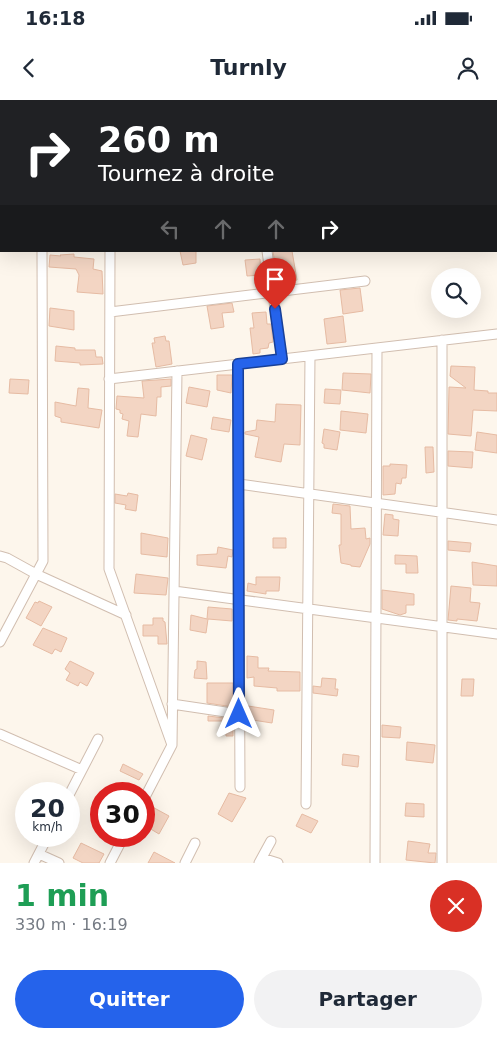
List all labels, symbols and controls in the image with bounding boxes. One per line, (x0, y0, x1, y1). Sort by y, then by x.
text: 16:18 (25, 7, 85, 29)
icon: back (15, 54, 43, 82)
icon: person (454, 54, 482, 82)
text: Turnly (210, 55, 287, 80)
icon: right (15, 120, 80, 185)
text: 260 m (98, 120, 220, 160)
text: Tournez à droite (98, 161, 275, 186)
icon: left (156, 215, 184, 243)
icon: ahead (209, 215, 237, 243)
icon: ahead (262, 215, 290, 243)
icon: right (315, 215, 343, 243)
pin (254, 258, 296, 309)
icon: arrive (261, 265, 289, 293)
map controls (431, 268, 481, 318)
button: search (431, 268, 481, 318)
position arrow (212, 687, 264, 739)
speed limit sign: 30 (90, 782, 155, 847)
text: 20 (30, 794, 65, 823)
text: km/h (32, 820, 63, 834)
text: 1 min (15, 878, 109, 913)
button: close (430, 880, 482, 932)
text: 330 m · 16:19 (15, 915, 128, 934)
button: Quitter (15, 970, 244, 1028)
button: Partager (254, 970, 482, 1028)

